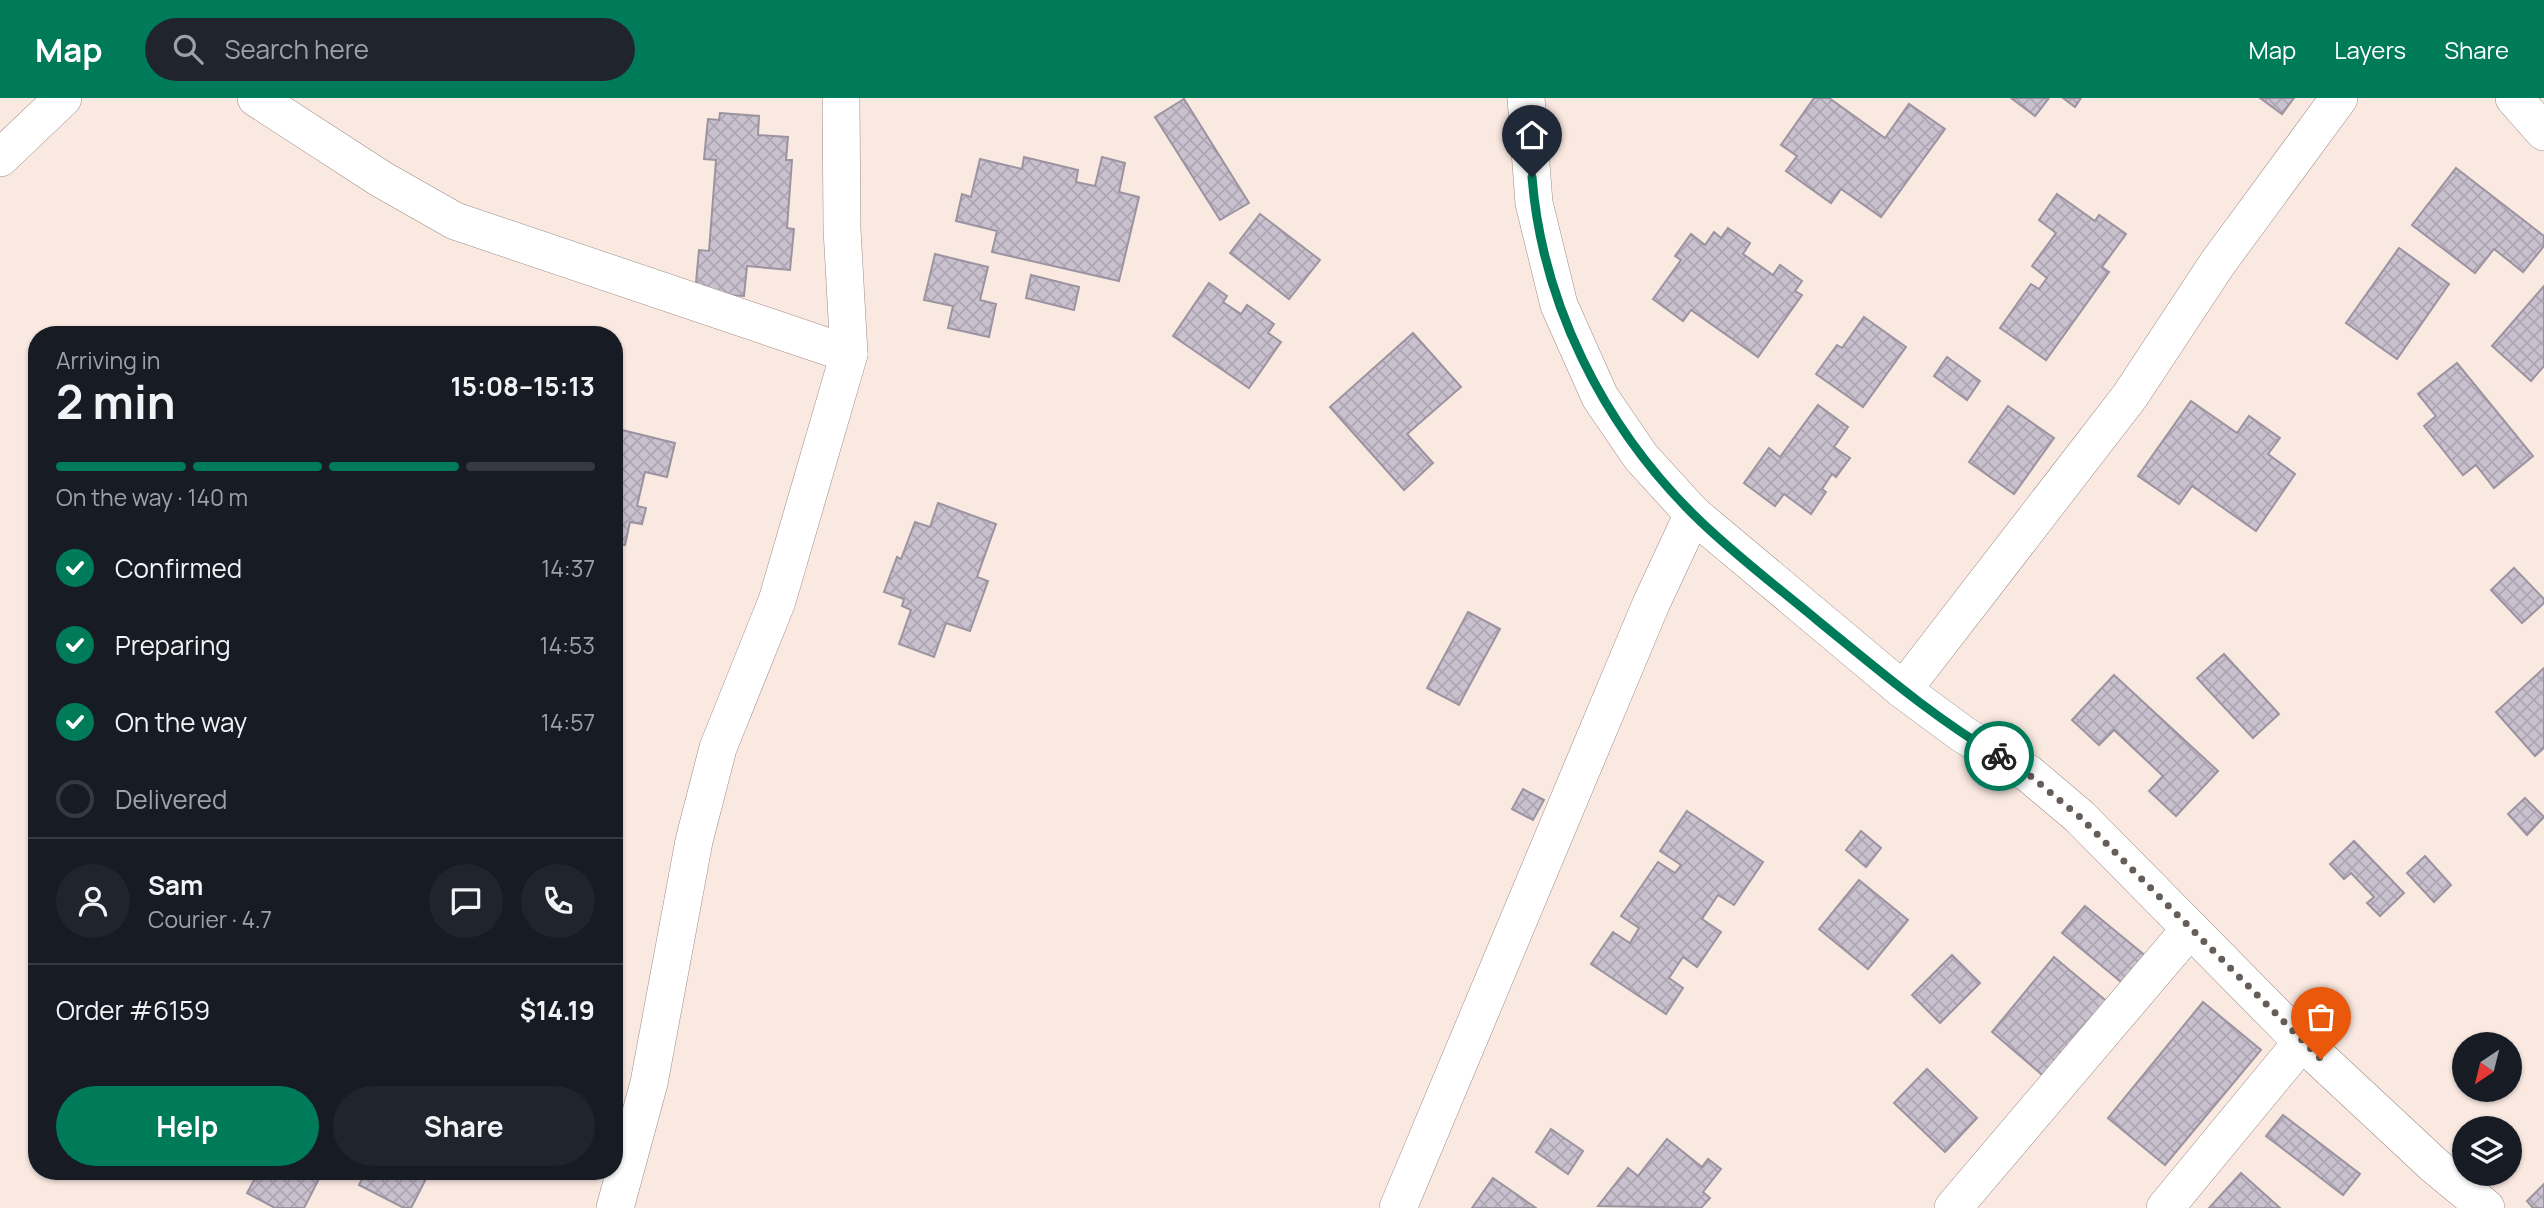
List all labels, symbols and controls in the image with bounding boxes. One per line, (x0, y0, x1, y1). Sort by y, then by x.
search box (145, 18, 635, 81)
text: Map (35, 27, 103, 72)
icon: search (169, 30, 207, 68)
text: Search here (225, 31, 369, 67)
text: Map (2249, 33, 2296, 66)
text: Layers (2334, 33, 2406, 66)
text: Share (2444, 33, 2509, 66)
pin (1502, 105, 1562, 177)
icon: home (1513, 116, 1551, 154)
text: Arriving in (56, 344, 161, 376)
text: 15:08–15:13 (450, 368, 595, 404)
text: 2 min (56, 370, 176, 433)
text: On the way · 140 m (56, 481, 248, 513)
icon: check (56, 549, 94, 587)
text: Confirmed (115, 550, 242, 586)
text: 14:37 (541, 552, 595, 584)
icon: check (56, 626, 94, 664)
text: Preparing (115, 627, 231, 663)
text: 14:53 (540, 629, 595, 661)
icon: check (56, 703, 94, 741)
text: On the way (115, 704, 247, 740)
text: 14:57 (541, 706, 595, 738)
courier (1964, 721, 2034, 791)
icon: bike (1980, 737, 2018, 775)
text: Delivered (115, 781, 227, 817)
button: person (56, 864, 130, 938)
button: chat (429, 864, 503, 938)
button: phone (521, 864, 595, 938)
text: Sam (148, 867, 203, 903)
text: Courier · 4.7 (148, 903, 272, 935)
pin (2291, 987, 2351, 1059)
text: Order #6159 (56, 992, 210, 1028)
text: $14.19 (520, 992, 595, 1028)
icon: bag (2302, 998, 2340, 1036)
north arrow (2452, 1032, 2522, 1102)
map controls (2452, 1032, 2522, 1186)
button: Help (56, 1086, 319, 1166)
button: Share (333, 1086, 595, 1166)
button: layers (2452, 1116, 2522, 1186)

